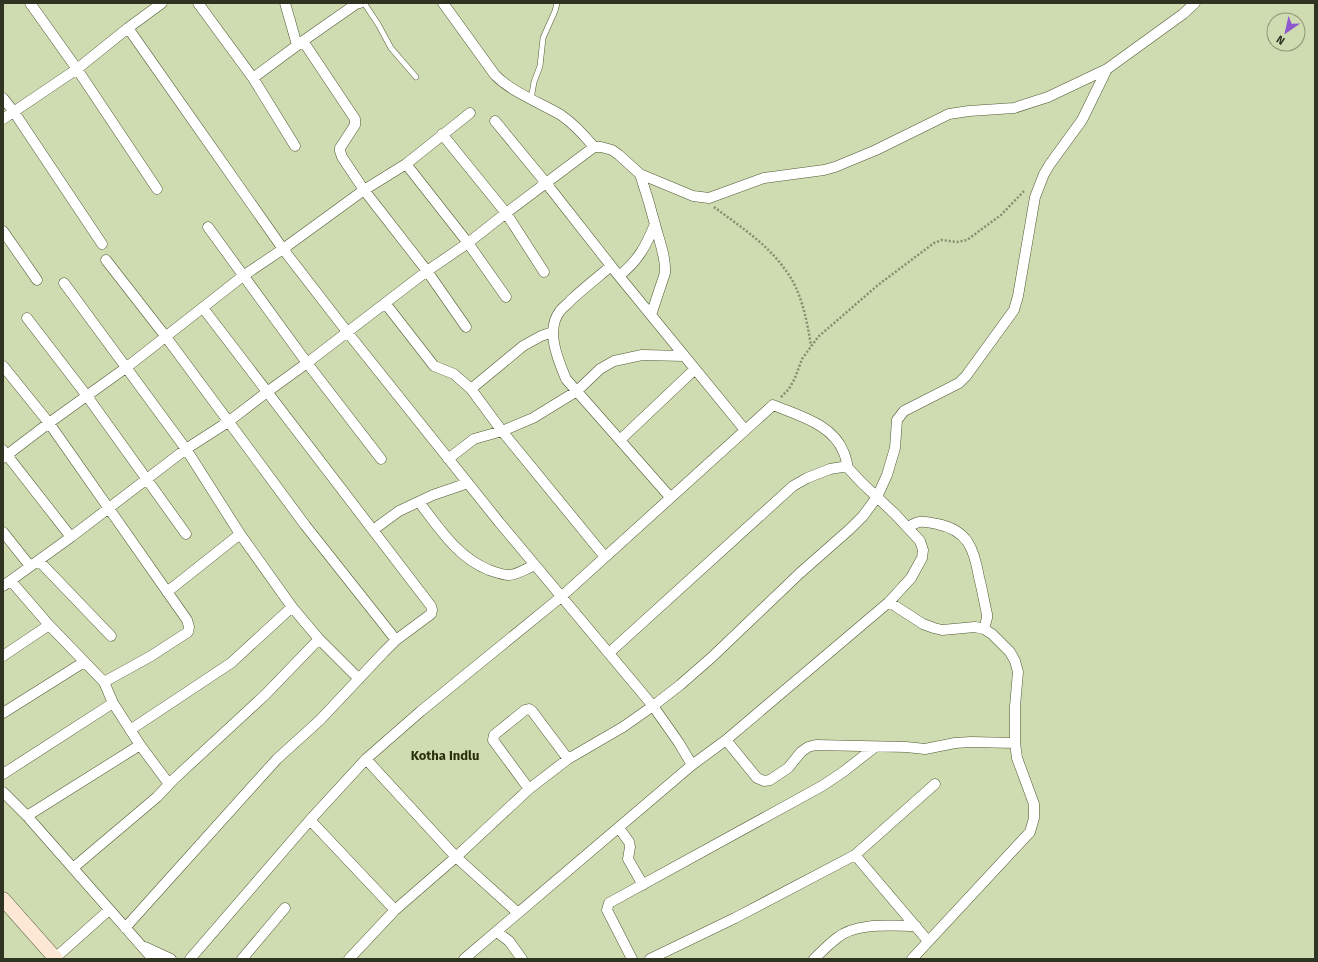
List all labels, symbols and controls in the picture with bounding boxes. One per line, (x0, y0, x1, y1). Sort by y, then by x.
north arrow (1266, 12, 1306, 52)
text: N (1274, 32, 1287, 47)
district label: Kotha Indlu (411, 748, 479, 763)

